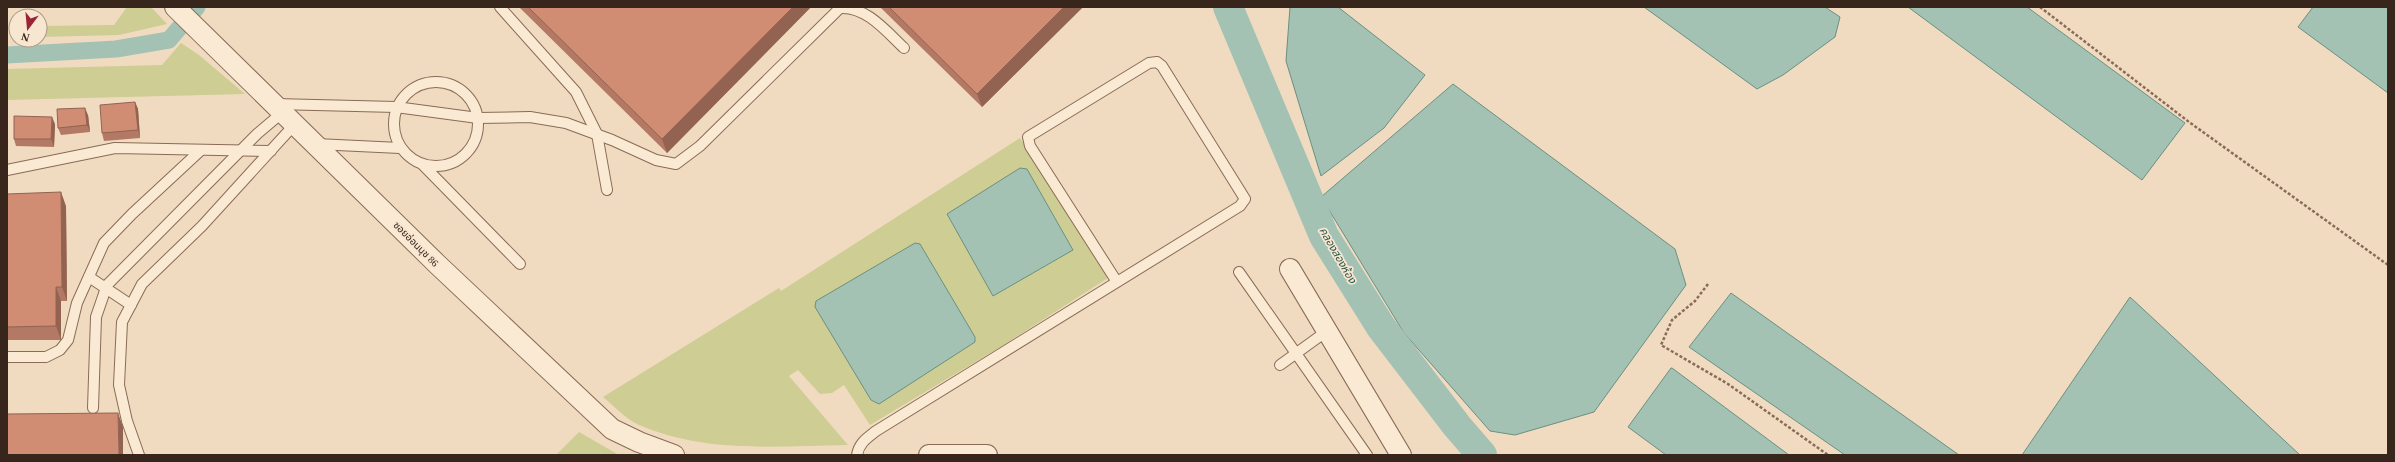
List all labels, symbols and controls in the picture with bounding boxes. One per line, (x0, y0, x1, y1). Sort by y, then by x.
north arrow (8, 8, 48, 48)
text: N (20, 31, 31, 44)
street label: ซอยอ่อนนุช 86 (391, 219, 441, 269)
water label: คลองสองห้อง (1317, 225, 1359, 286)

